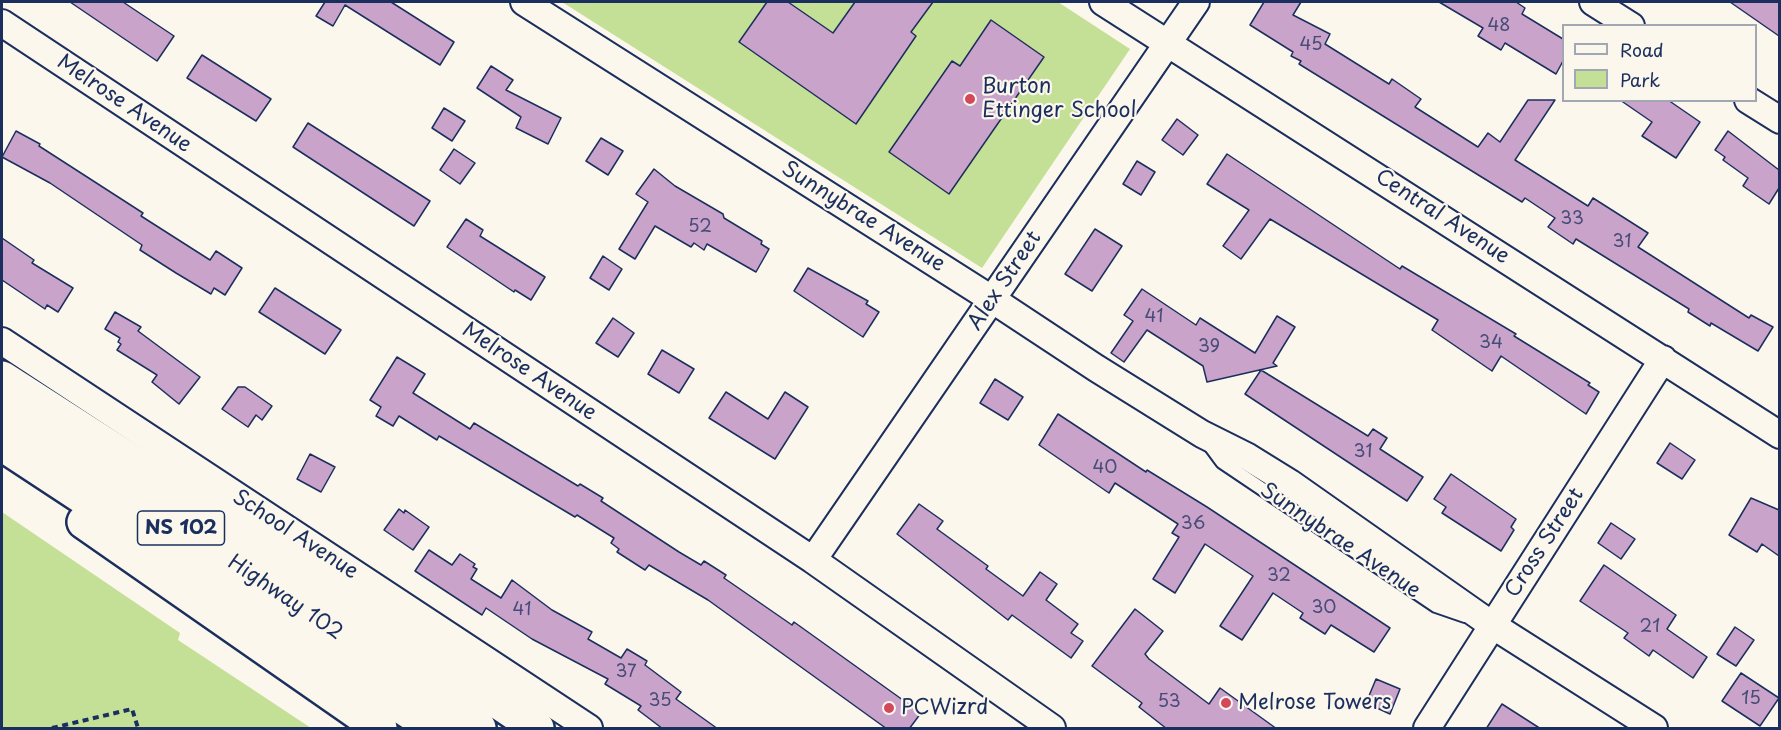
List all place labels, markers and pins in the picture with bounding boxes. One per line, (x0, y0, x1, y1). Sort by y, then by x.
place label: Burton Ettinger School (982, 74, 1136, 124)
marker: Burton Ettinger School (963, 92, 977, 106)
place label: Melrose Towers (1238, 690, 1391, 716)
place label: PCWizrd (901, 695, 988, 721)
marker: Melrose Towers (1219, 696, 1233, 710)
marker: PCWizrd (882, 701, 896, 715)

